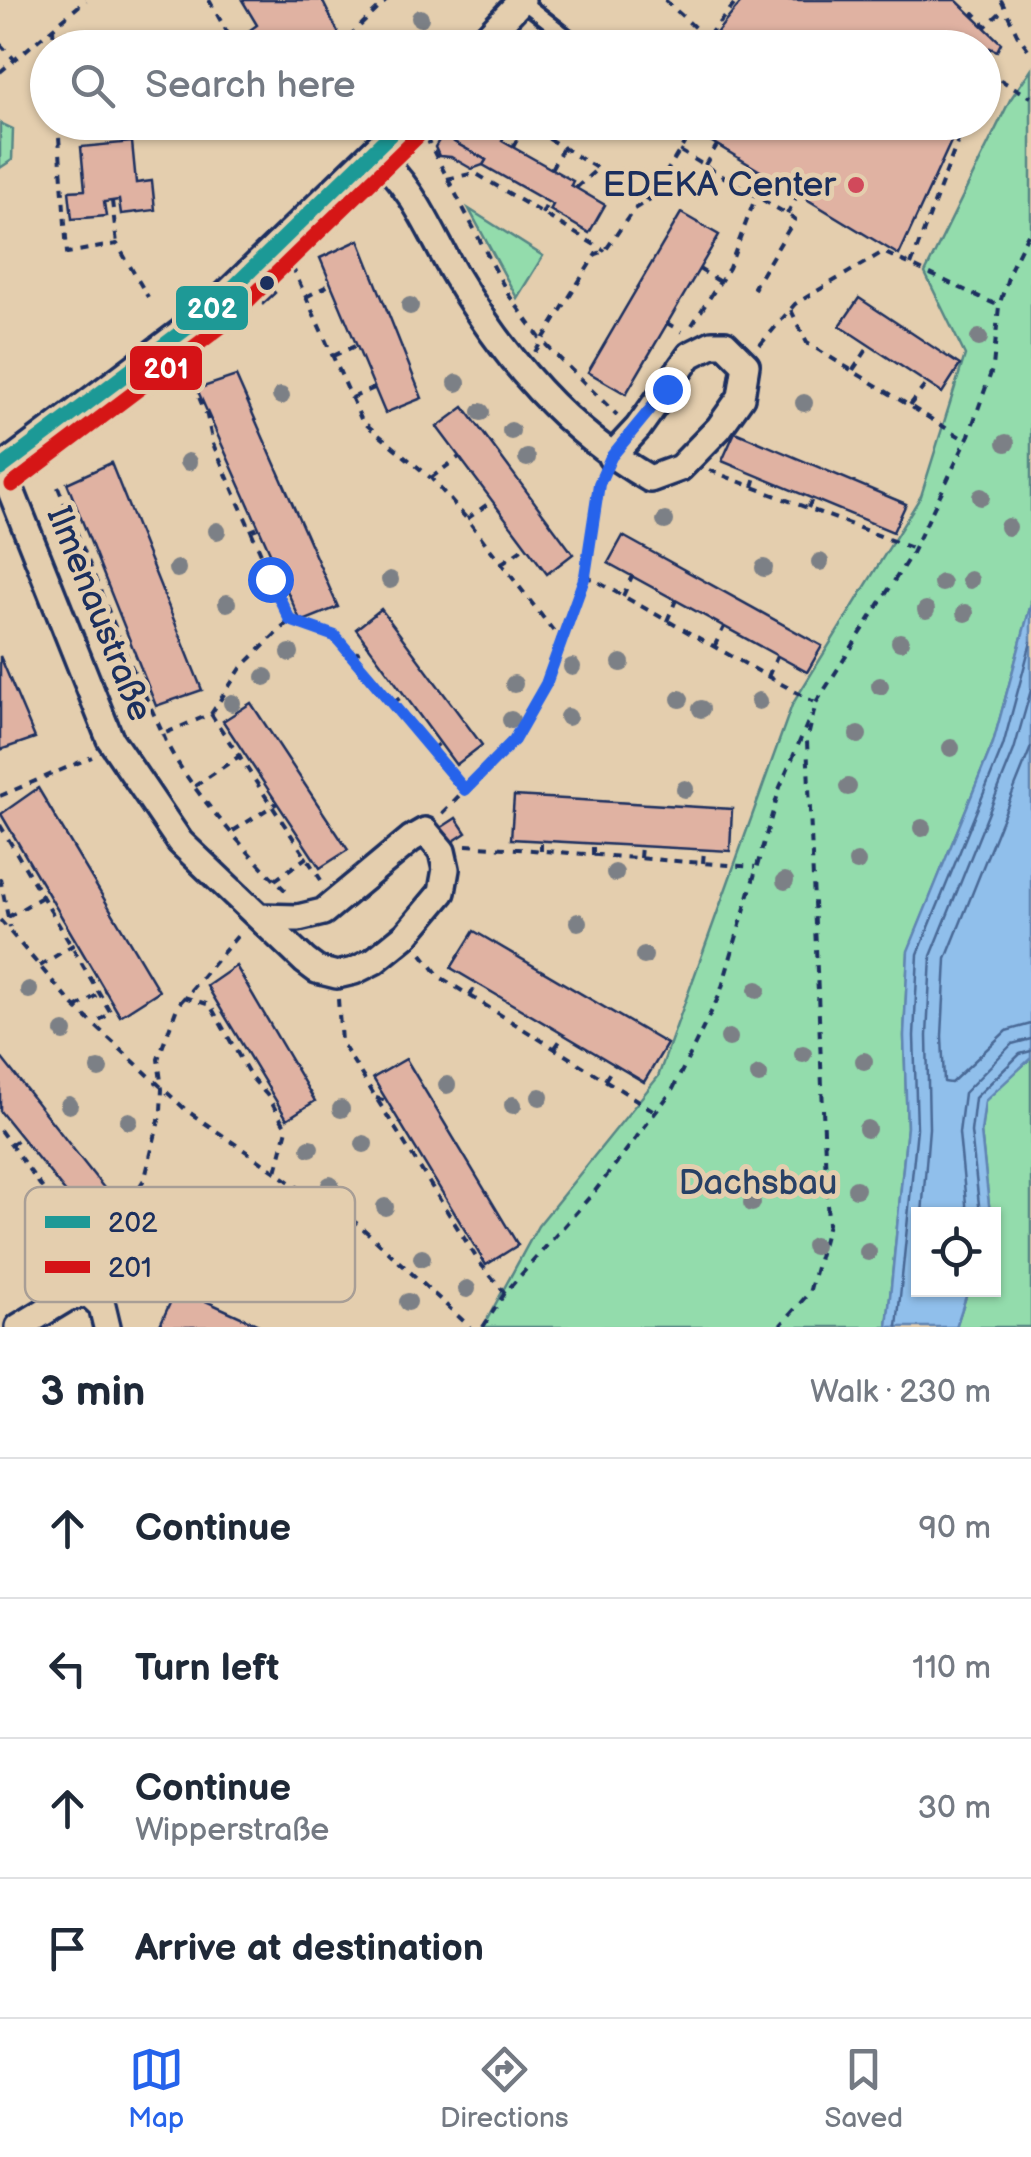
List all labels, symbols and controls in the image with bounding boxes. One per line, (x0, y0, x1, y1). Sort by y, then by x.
search box (30, 30, 1001, 140)
icon: search (65, 58, 120, 113)
text: Search here (145, 63, 356, 108)
place label: EDEKA Center (602, 164, 837, 207)
marker: EDEKA Center (845, 174, 867, 196)
unlabelled marker (257, 273, 277, 293)
line badge: 202 (174, 284, 250, 332)
text: 202 (187, 293, 237, 326)
line badge: 201 (128, 344, 204, 392)
text: 201 (143, 353, 189, 386)
route end (645, 367, 691, 413)
street label: Ilmenaustraße (36, 500, 162, 728)
route start (248, 557, 294, 603)
park label: Dachsbau (678, 1162, 838, 1205)
legend (25, 1187, 355, 1302)
text: 202 (108, 1207, 158, 1240)
map controls (911, 1207, 1001, 1297)
button: locate (911, 1207, 1001, 1297)
text: 201 (108, 1252, 152, 1285)
text: 3 min (40, 1367, 145, 1418)
text: Walk · 230 m (810, 1373, 991, 1412)
icon: ahead (40, 1501, 95, 1556)
text: Continue (135, 1506, 291, 1551)
text: 90 m (919, 1509, 991, 1548)
icon: left (40, 1641, 95, 1696)
text: Turn left (135, 1646, 279, 1691)
text: 110 m (912, 1649, 991, 1688)
text: Continue (135, 1766, 291, 1811)
icon: ahead (40, 1781, 95, 1836)
text: 30 m (917, 1789, 991, 1828)
text: Wipperstraße (135, 1811, 329, 1850)
icon: arrive (40, 1921, 95, 1976)
text: Arrive at destination (135, 1926, 484, 1971)
tab: Map (128, 2042, 184, 2135)
tab: Directions (440, 2042, 569, 2135)
tab: Saved (825, 2042, 903, 2135)

